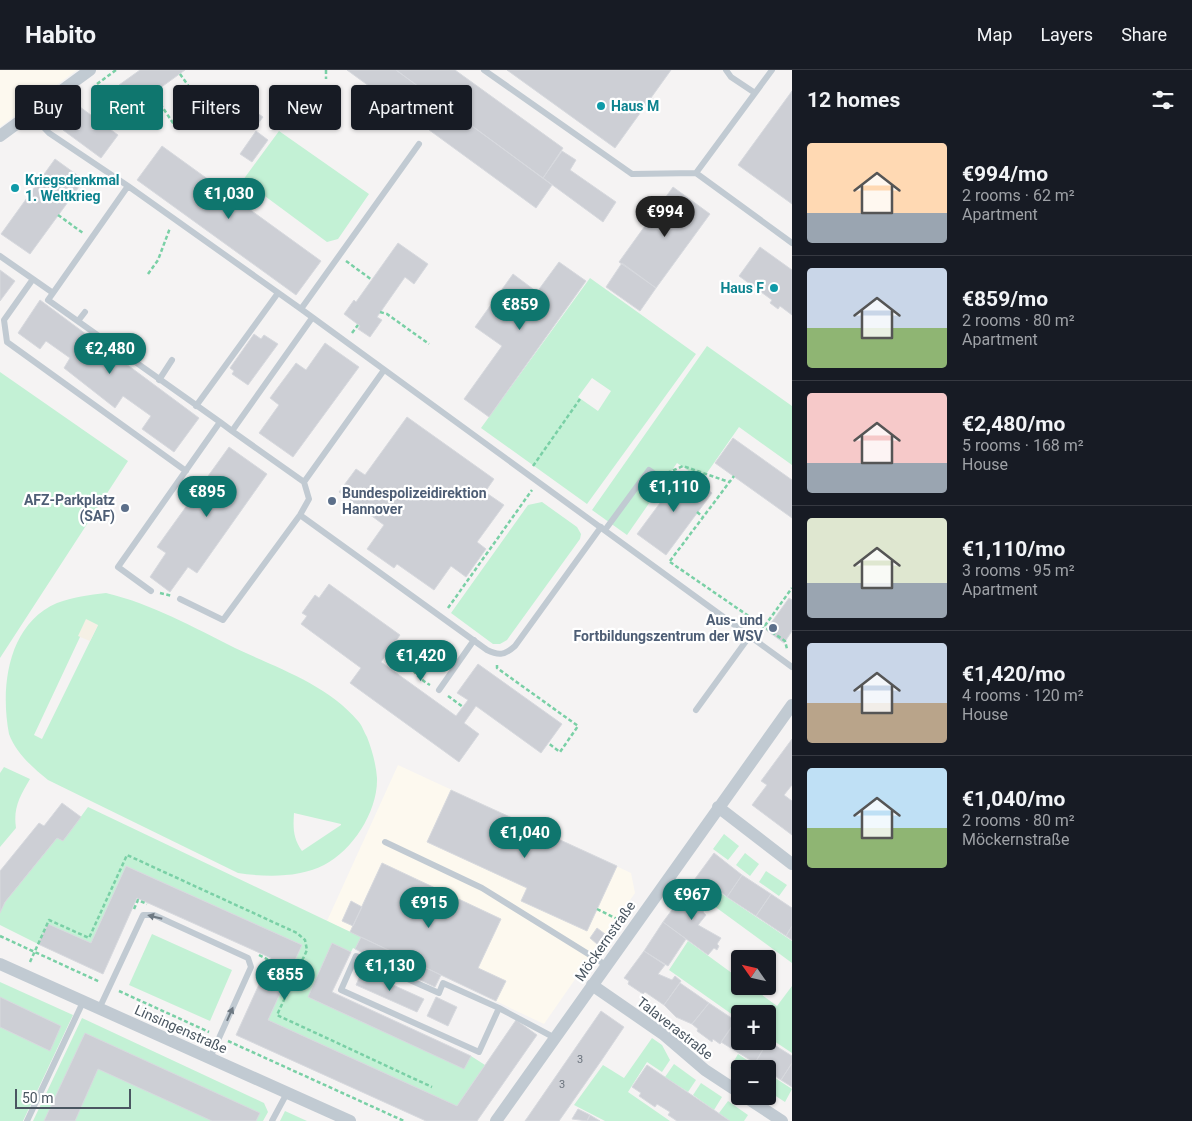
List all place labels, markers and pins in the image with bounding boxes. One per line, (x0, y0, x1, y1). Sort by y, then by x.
place label: Haus M (611, 98, 659, 114)
marker: Haus M (595, 100, 607, 112)
place label: Kriegsdenkmal 1. Weltkrieg (25, 172, 120, 204)
pin: €1,030 (188, 178, 270, 220)
marker: Kriegsdenkmal 1. Weltkrieg (9, 182, 21, 194)
pin: €994 (635, 196, 695, 238)
place label: Haus F (720, 280, 764, 296)
marker: Haus F (768, 282, 780, 294)
pin: €859 (490, 288, 550, 331)
pin: €2,480 (69, 332, 151, 375)
pin: €1,110 (633, 470, 715, 513)
pin: €895 (177, 476, 237, 518)
place label: Bundespolizeidirektion Hannover (342, 485, 487, 517)
place label: AFZ-Parkplatz (SAF) (24, 492, 115, 525)
marker: Bundespolizeidirektion Hannover (326, 495, 338, 507)
marker: AFZ-Parkplatz (SAF) (119, 502, 131, 514)
place label: Aus- und Fortbildungszentrum der WSV (574, 612, 764, 644)
marker: Aus- und Fortbildungszentrum der WSV (767, 622, 779, 634)
pin: €1,420 (380, 640, 462, 682)
pin: €1,040 (484, 816, 566, 859)
pin: €967 (662, 878, 722, 921)
pin: €915 (399, 886, 459, 929)
pin: €1,130 (349, 950, 431, 992)
pin: €855 (255, 958, 315, 1001)

